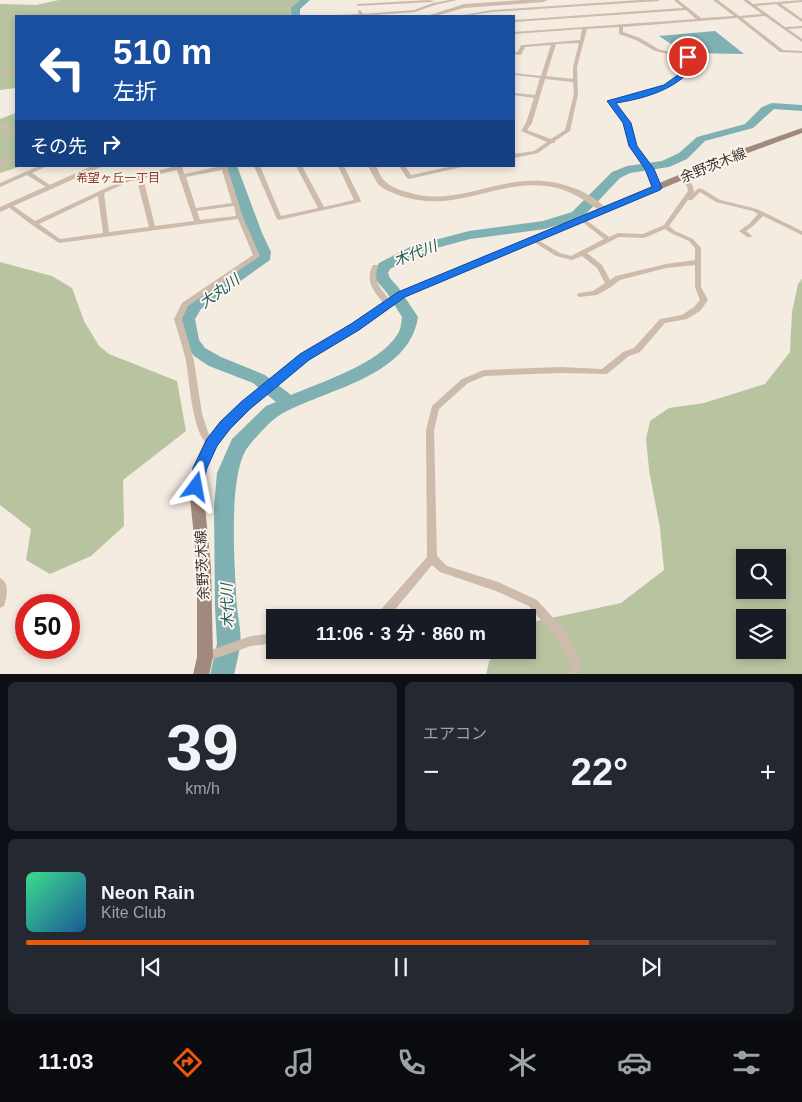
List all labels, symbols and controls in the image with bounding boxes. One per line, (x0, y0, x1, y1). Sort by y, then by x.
text: 510 m (113, 32, 212, 71)
icon: left (30, 35, 95, 100)
pin (667, 36, 709, 78)
icon: arrive (674, 43, 702, 71)
text: 左折 (113, 79, 157, 104)
icon: right (97, 130, 125, 158)
text: その先 (30, 136, 87, 157)
street label: 余野茨木線 (678, 144, 748, 186)
district label: 希望ヶ丘一丁目 (76, 171, 160, 185)
water label: 木代川 (391, 236, 441, 269)
water label: 大丸川 (196, 270, 244, 311)
position arrow (169, 460, 221, 512)
street label: 余野茨木線 (192, 530, 212, 600)
map controls (736, 549, 786, 659)
button: search (736, 549, 786, 599)
water label: 木代川 (218, 581, 236, 629)
speed limit sign: 50 (15, 594, 80, 659)
button: layers (736, 609, 786, 659)
text: 11:06 · 3 分 · 860 m (316, 623, 486, 644)
text: 39 (166, 711, 239, 784)
text: エアコン (423, 725, 487, 742)
text: 22° (571, 751, 628, 793)
text: − (423, 756, 439, 787)
text: + (760, 756, 776, 787)
text: km/h (185, 780, 220, 797)
text: Neon Rain (101, 882, 195, 903)
text: Kite Club (101, 904, 166, 921)
icon: previous (137, 953, 165, 981)
icon: pause (387, 953, 415, 981)
icon: next (637, 953, 665, 981)
icon: directions (170, 1045, 205, 1080)
icon: music (282, 1045, 317, 1080)
icon: phone (394, 1045, 429, 1080)
icon: climate (505, 1045, 540, 1080)
icon: car (617, 1045, 652, 1080)
icon: filters (729, 1045, 764, 1080)
text: 11:03 (38, 1049, 93, 1074)

